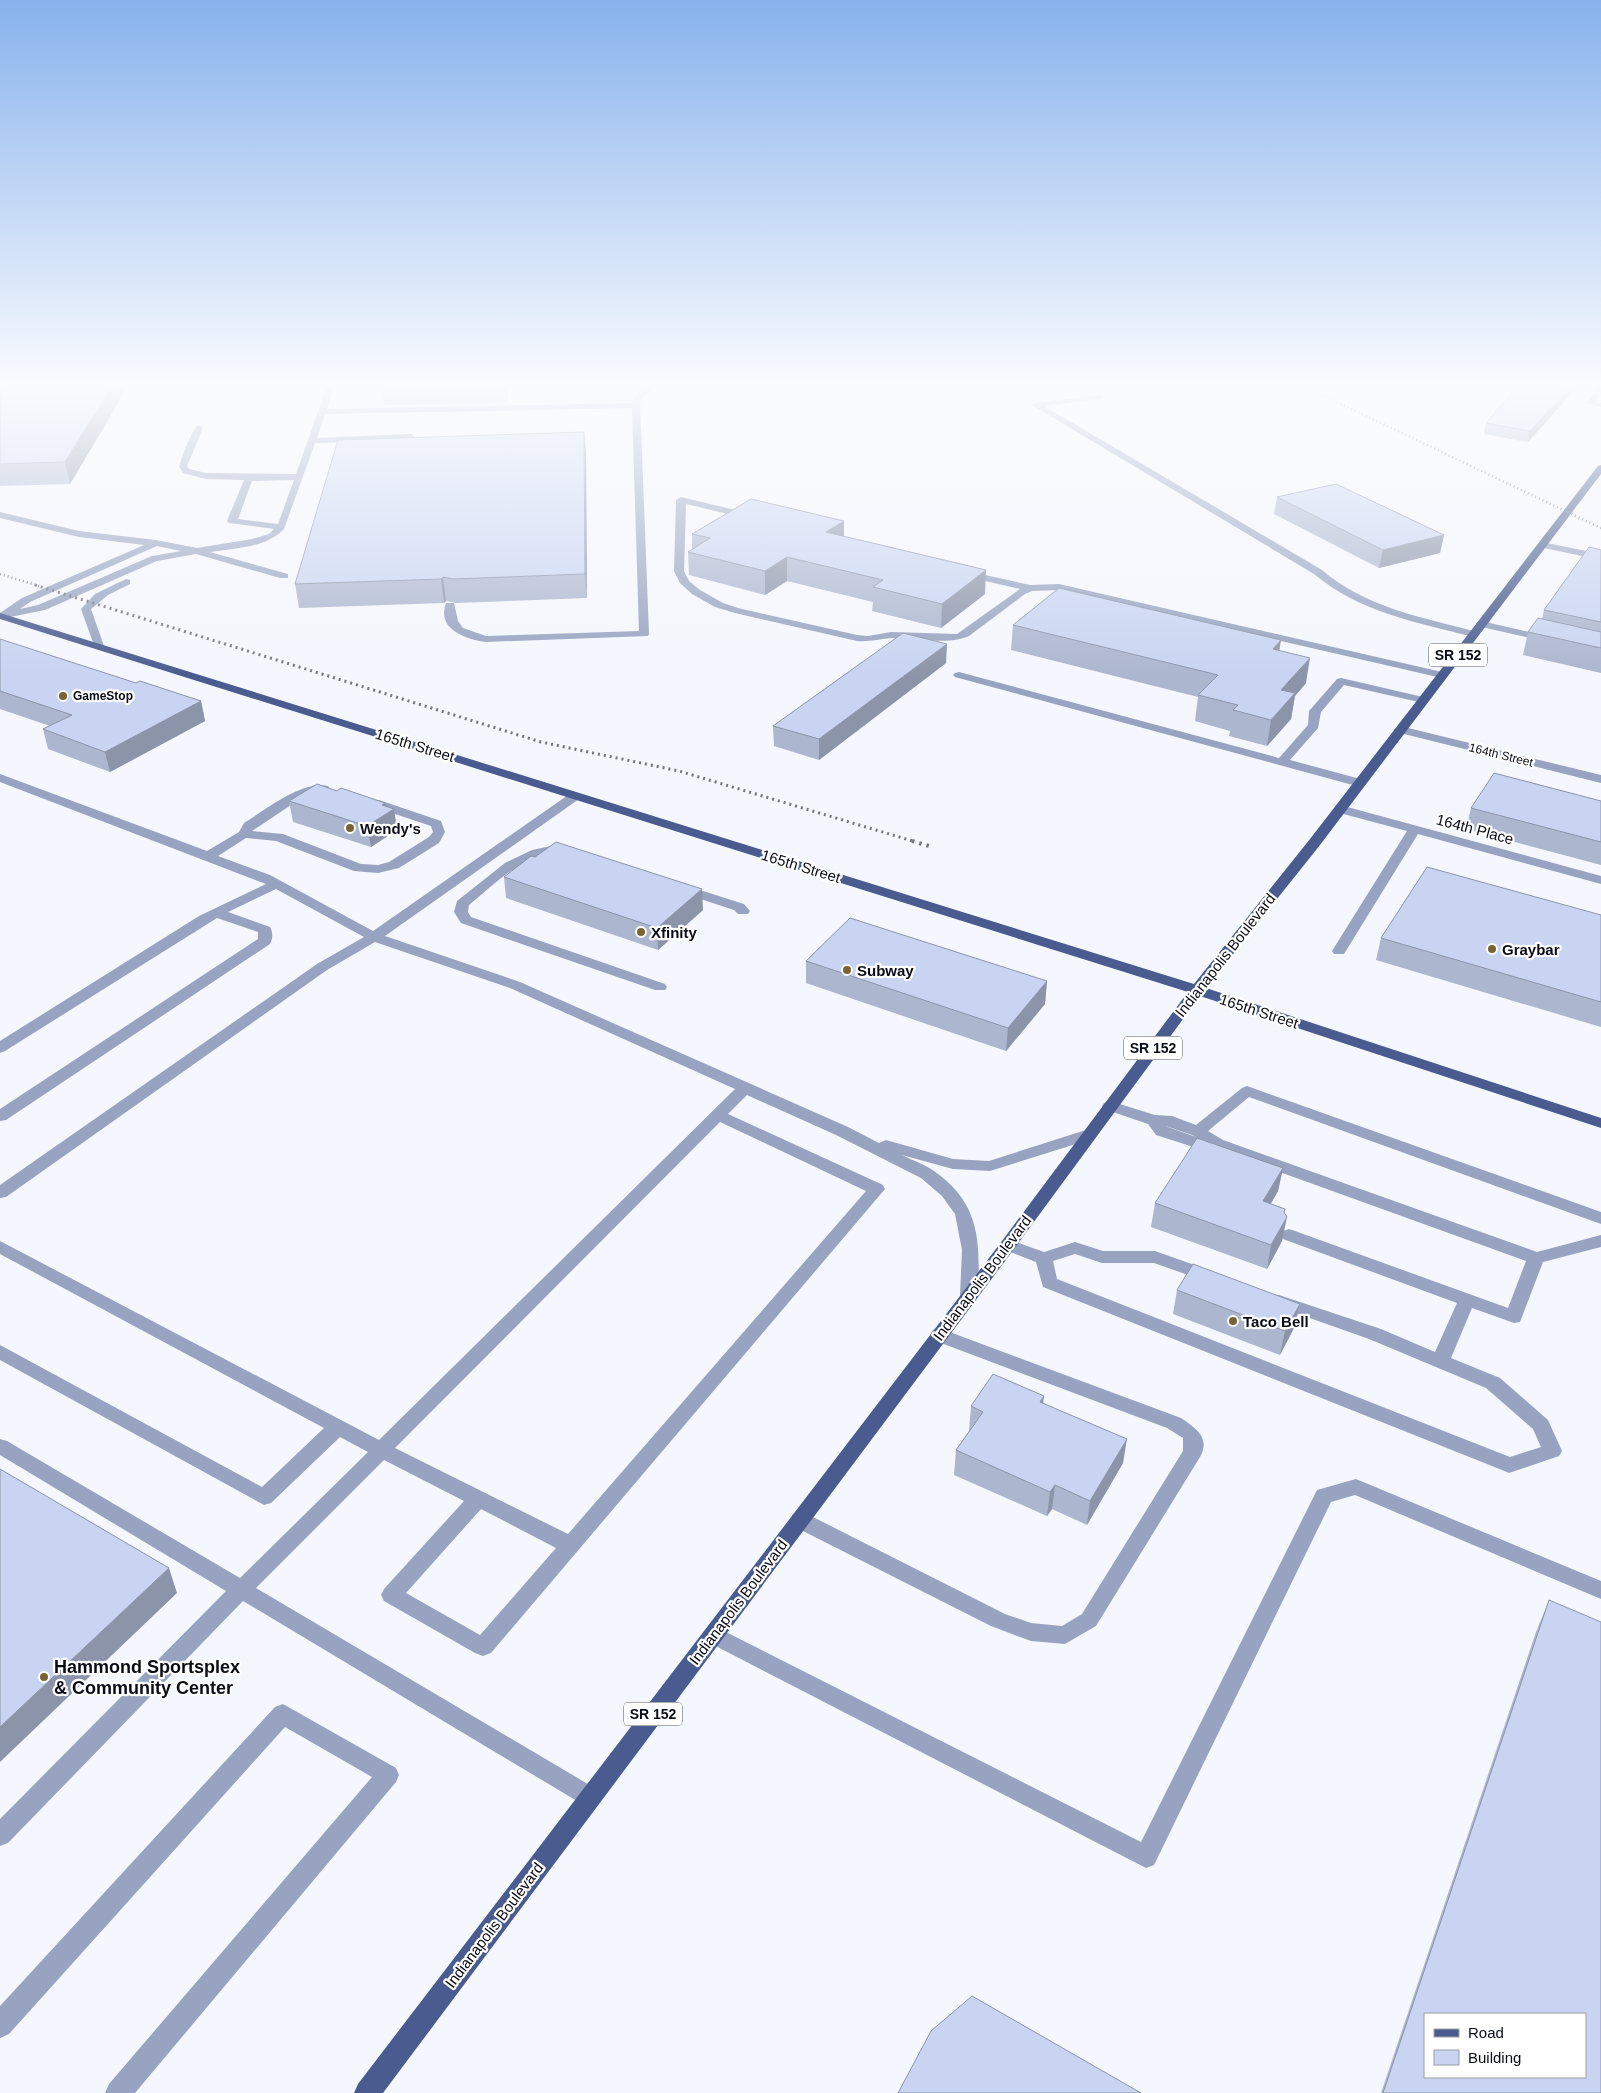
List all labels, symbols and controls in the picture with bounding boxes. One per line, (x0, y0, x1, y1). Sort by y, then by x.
road number: SR 152 (1429, 644, 1487, 666)
place label: GameStop (73, 689, 133, 703)
marker: GameStop (57, 690, 69, 702)
street label: 165th Street (373, 725, 457, 765)
street label: 164th Street (1468, 740, 1535, 770)
street label: 164th Place (1435, 811, 1515, 847)
place label: Wendy's (360, 820, 421, 837)
marker: Wendy's (344, 822, 356, 834)
street label: 165th Street (759, 846, 843, 886)
street label: Indianapolis Boulevard (1172, 890, 1278, 1020)
place label: Xfinity (651, 924, 697, 941)
marker: Xfinity (635, 926, 647, 938)
place label: Graybar (1502, 941, 1560, 958)
marker: Graybar (1486, 943, 1498, 955)
place label: Subway (857, 962, 914, 979)
marker: Subway (841, 964, 853, 976)
street label: 165th Street (1218, 990, 1301, 1032)
road number: SR 152 (1124, 1036, 1182, 1060)
street label: Indianapolis Boulevard (930, 1212, 1034, 1344)
place label: Taco Bell (1243, 1313, 1309, 1330)
marker: Taco Bell (1227, 1315, 1239, 1327)
street label: Indianapolis Boulevard (686, 1536, 790, 1668)
place label: Hammond Sportsplex & Community Center (54, 1657, 240, 1698)
marker: Hammond Sportsplex & Community Center (38, 1671, 50, 1683)
road number: SR 152 (624, 1702, 682, 1726)
street label: Indianapolis Boulevard (442, 1859, 546, 1991)
legend (1424, 2013, 1586, 2078)
text: Road (1468, 2024, 1504, 2041)
text: Building (1468, 2049, 1521, 2066)

